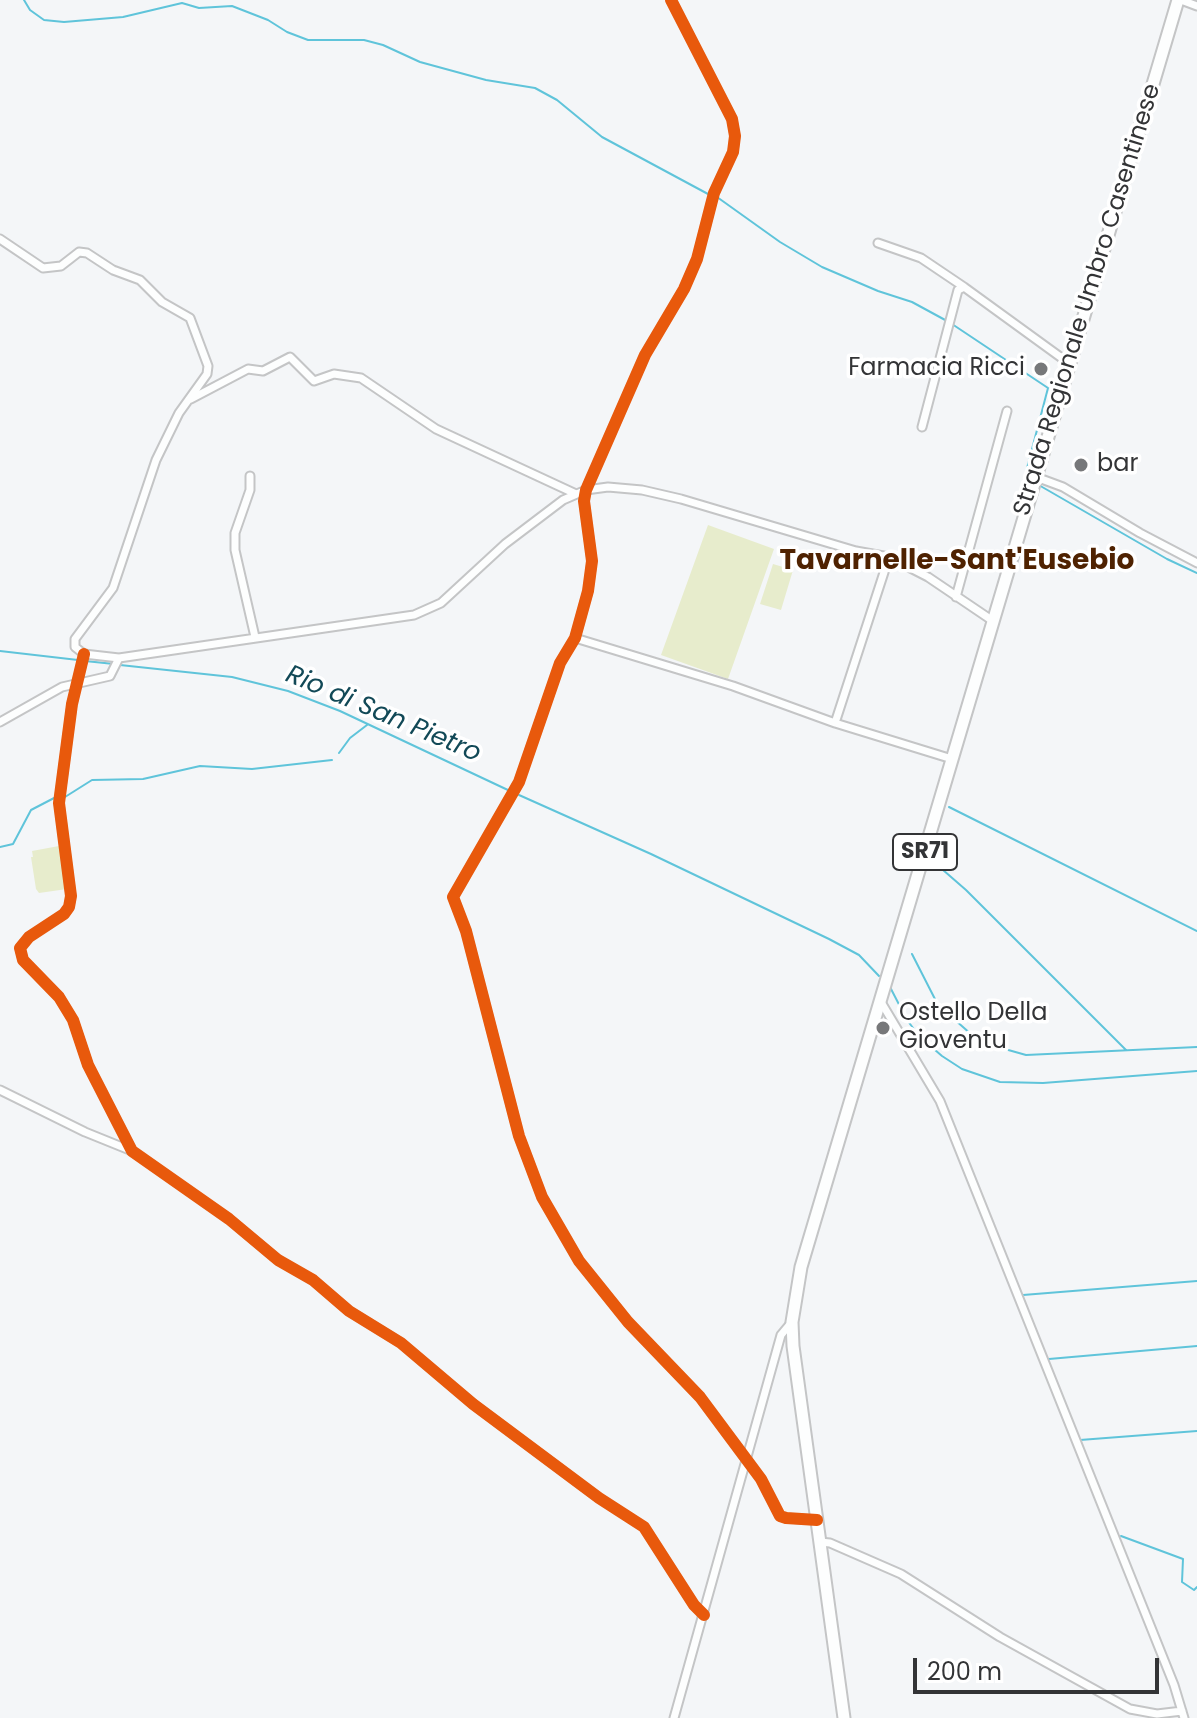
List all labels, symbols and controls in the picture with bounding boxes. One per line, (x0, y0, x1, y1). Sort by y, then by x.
street label: Strada Regionale Umbro Casentinese (1008, 80, 1168, 520)
place label: Farmacia Ricci (848, 355, 1025, 383)
marker: Farmacia Ricci (1032, 360, 1050, 378)
place label: bar (1097, 451, 1138, 479)
marker: bar (1072, 456, 1090, 474)
district label: Tavarnelle-Sant'Eusebio (780, 545, 1134, 579)
water label: Rio di San Pietro (281, 660, 485, 770)
road number: SR71 (893, 834, 957, 870)
place label: Ostello Della Gioventu (899, 1000, 1047, 1056)
marker: Ostello Della Gioventu (874, 1019, 892, 1037)
scale bar (917, 1642, 1163, 1692)
text: 200 m (927, 1655, 1002, 1688)

